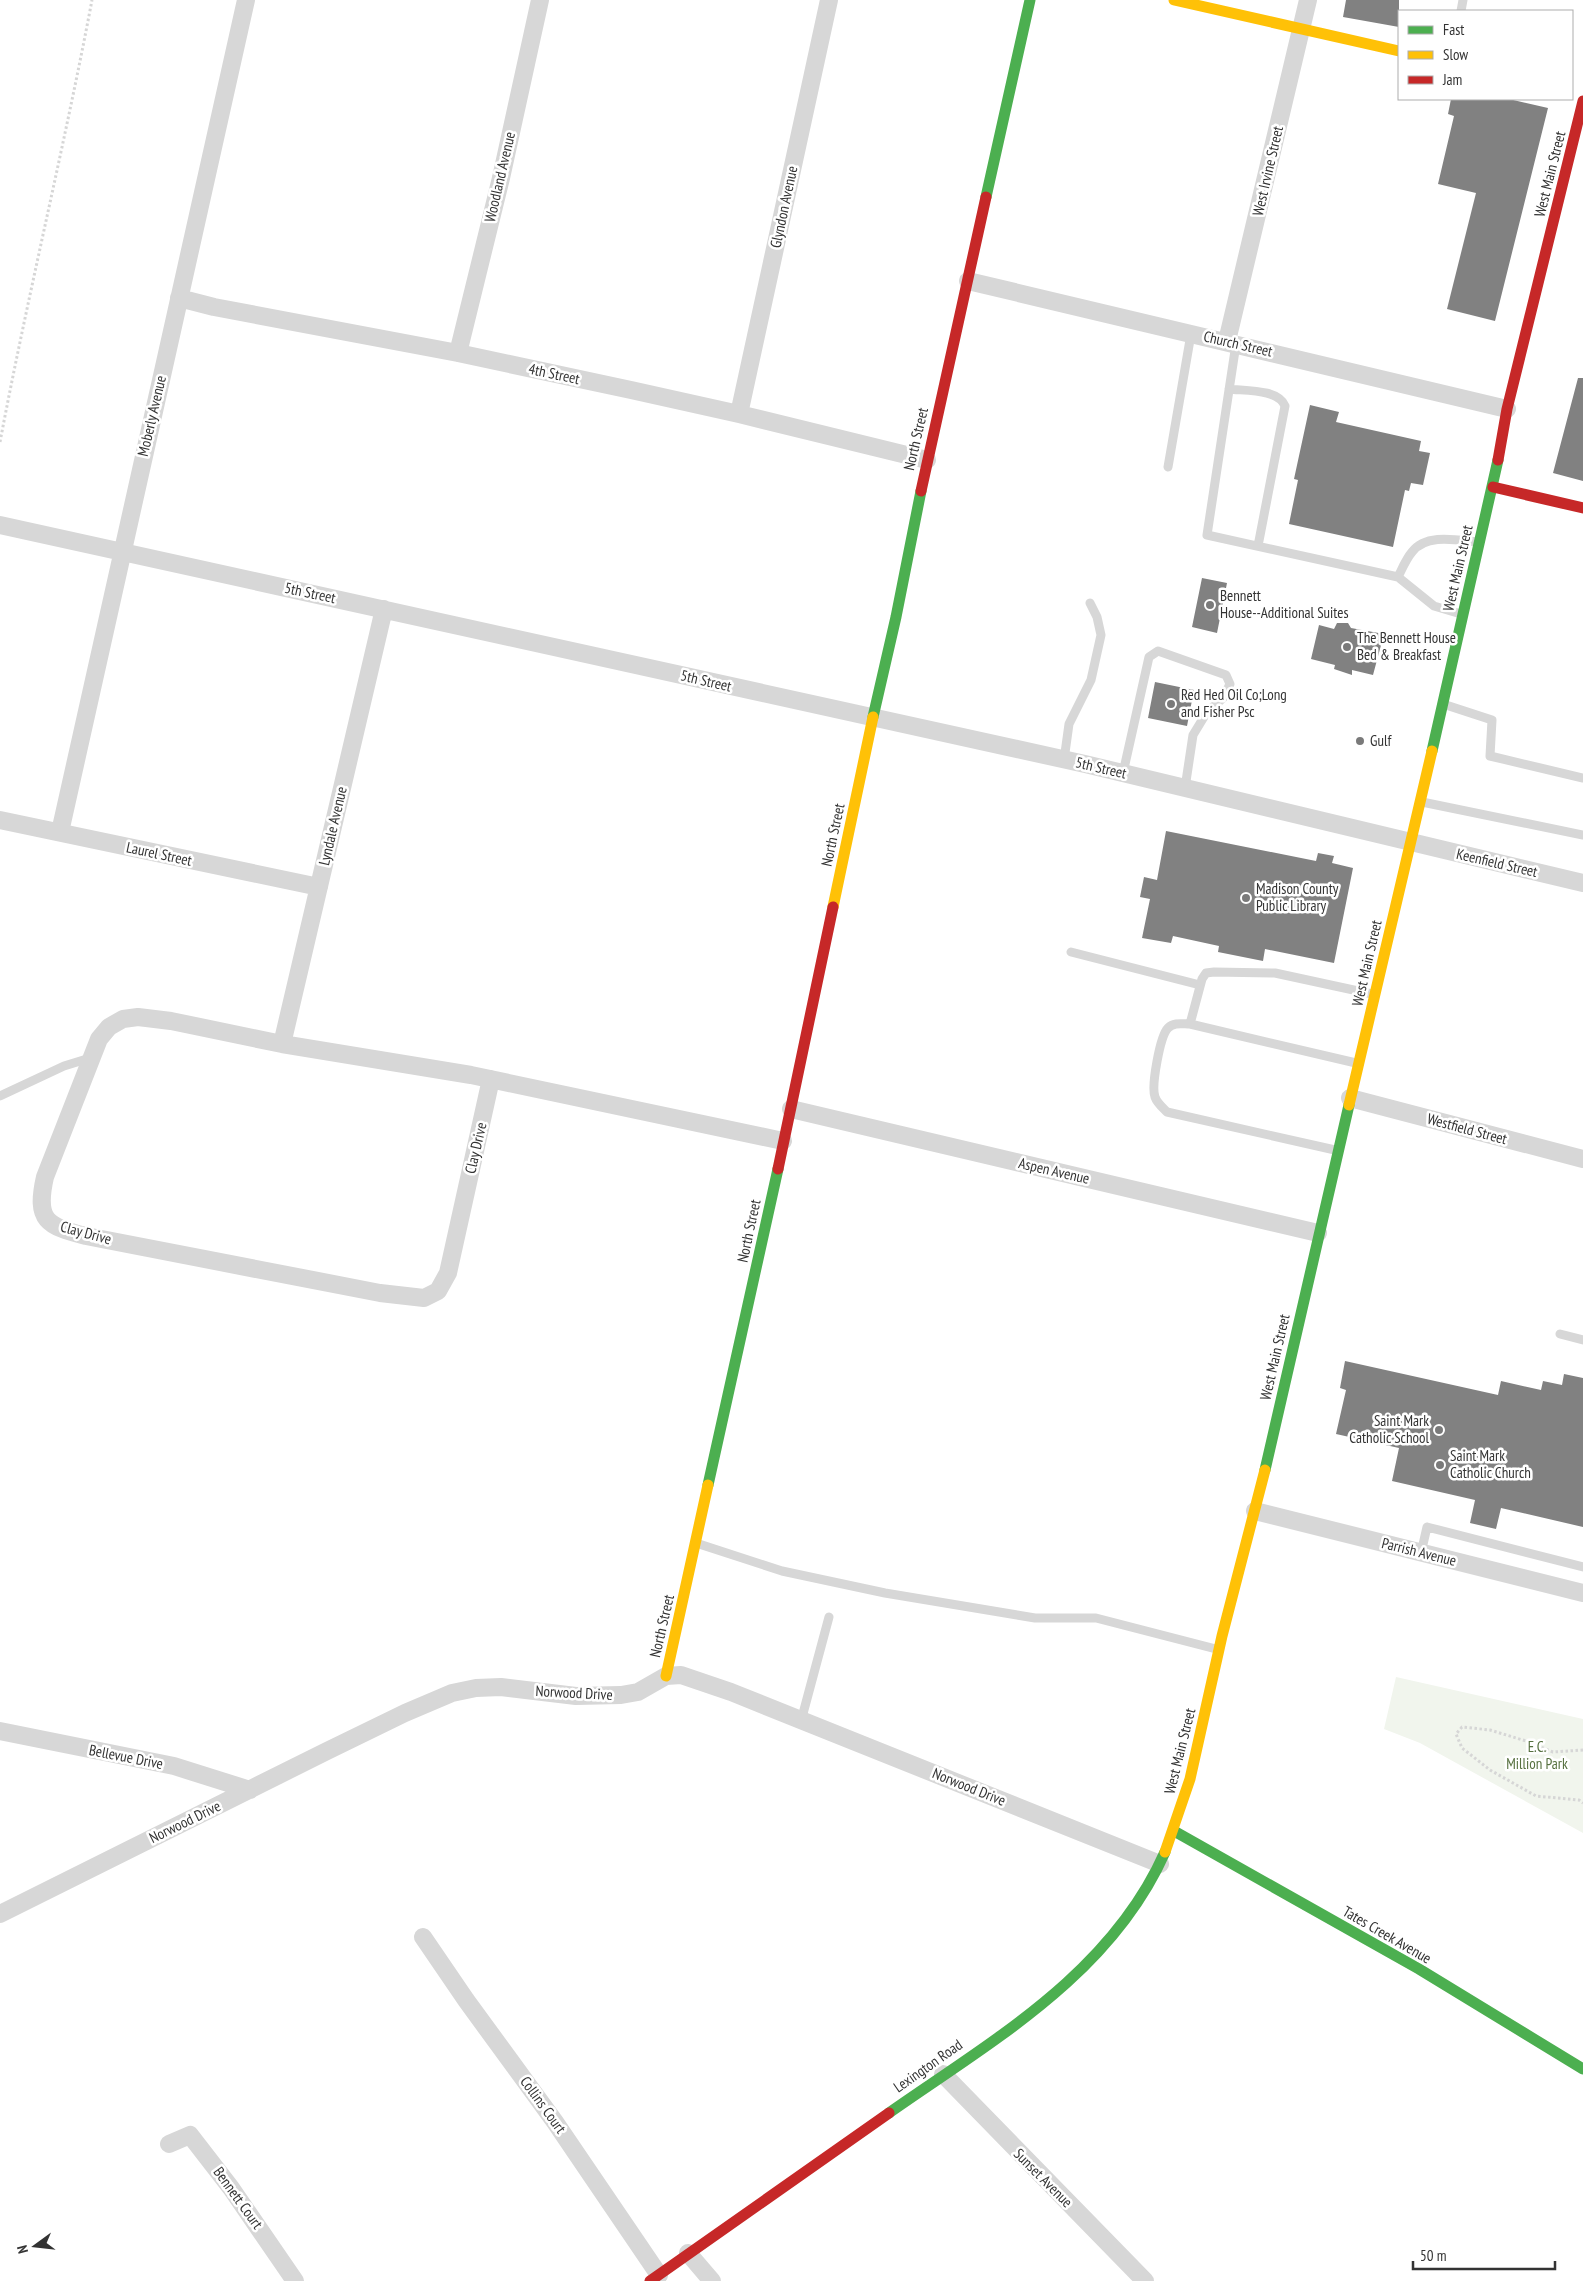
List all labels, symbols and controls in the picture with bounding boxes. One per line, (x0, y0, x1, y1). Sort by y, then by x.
legend (1398, 10, 1573, 100)
text: Fast (1443, 20, 1464, 39)
text: Slow (1443, 45, 1468, 64)
text: Jam (1442, 70, 1462, 89)
street label: West Irvine Street (1248, 124, 1287, 218)
street label: West Main Street (1530, 129, 1569, 219)
street label: Woodland Avenue (480, 130, 519, 224)
street label: Glyndon Avenue (766, 164, 801, 250)
street label: Church Street (1202, 326, 1274, 361)
street label: 4th Street (527, 359, 581, 388)
street label: Moberly Avenue (133, 374, 170, 458)
street label: North Street (899, 406, 932, 472)
street label: West Main Street (1438, 523, 1477, 613)
street label: 5th Street (283, 578, 337, 607)
place label: Bennett House--Additional Suites (1220, 586, 1349, 622)
marker: Bennett House--Additional Suites (1204, 599, 1216, 611)
place label: The Bennett House Bed & Breakfast (1357, 628, 1456, 664)
marker: The Bennett House Bed & Breakfast (1341, 641, 1353, 653)
street label: 5th Street (679, 665, 733, 696)
place label: Red Hed Oil Co;Long and Fisher Psc (1181, 685, 1287, 721)
marker: Red Hed Oil Co;Long and Fisher Psc (1165, 698, 1177, 710)
place label: Gulf (1370, 731, 1392, 750)
marker: Gulf (1354, 735, 1366, 747)
street label: 5th Street (1074, 752, 1128, 783)
street label: Lyndale Avenue (314, 785, 351, 867)
street label: North Street (817, 802, 848, 868)
street label: Laurel Street (125, 837, 194, 870)
street label: Keenfield Street (1455, 844, 1540, 881)
place label: Madison County Public Library (1256, 879, 1339, 915)
marker: Madison County Public Library (1240, 892, 1252, 904)
street label: West Main Street (1347, 918, 1386, 1008)
street label: Westfield Street (1425, 1109, 1509, 1148)
street label: Clay Drive (460, 1120, 491, 1175)
street label: Aspen Avenue (1017, 1153, 1091, 1188)
street label: North Street (733, 1198, 764, 1264)
street label: Clay Drive (59, 1217, 114, 1248)
street label: West Main Street (1255, 1312, 1294, 1402)
place label: Saint Mark Catholic School (1349, 1411, 1429, 1447)
marker: Saint Mark Catholic School (1433, 1424, 1445, 1436)
place label: Saint Mark Catholic Church (1450, 1446, 1531, 1482)
marker: Saint Mark Catholic Church (1434, 1459, 1446, 1471)
street label: Parrish Avenue (1380, 1533, 1458, 1570)
street label: North Street (645, 1593, 678, 1659)
street label: Norwood Drive (535, 1681, 613, 1704)
street label: West Main Street (1160, 1706, 1199, 1796)
park label: E.C. Million Park (1506, 1737, 1568, 1773)
street label: Bellevue Drive (87, 1740, 165, 1773)
street label: Norwood Drive (930, 1763, 1009, 1810)
street label: Norwood Drive (146, 1796, 224, 1847)
street label: Tates Creek Avenue (1340, 1902, 1435, 1968)
street label: Lexington Road (890, 2035, 966, 2096)
street label: Collins Court (516, 2072, 571, 2137)
street label: Sunset Avenue (1010, 2144, 1077, 2211)
street label: Bennett Court (210, 2163, 267, 2232)
north arrow (10, 2221, 60, 2271)
scale bar (1413, 2238, 1556, 2270)
text: N (13, 2243, 32, 2255)
text: 50 m (1420, 2246, 1446, 2265)

